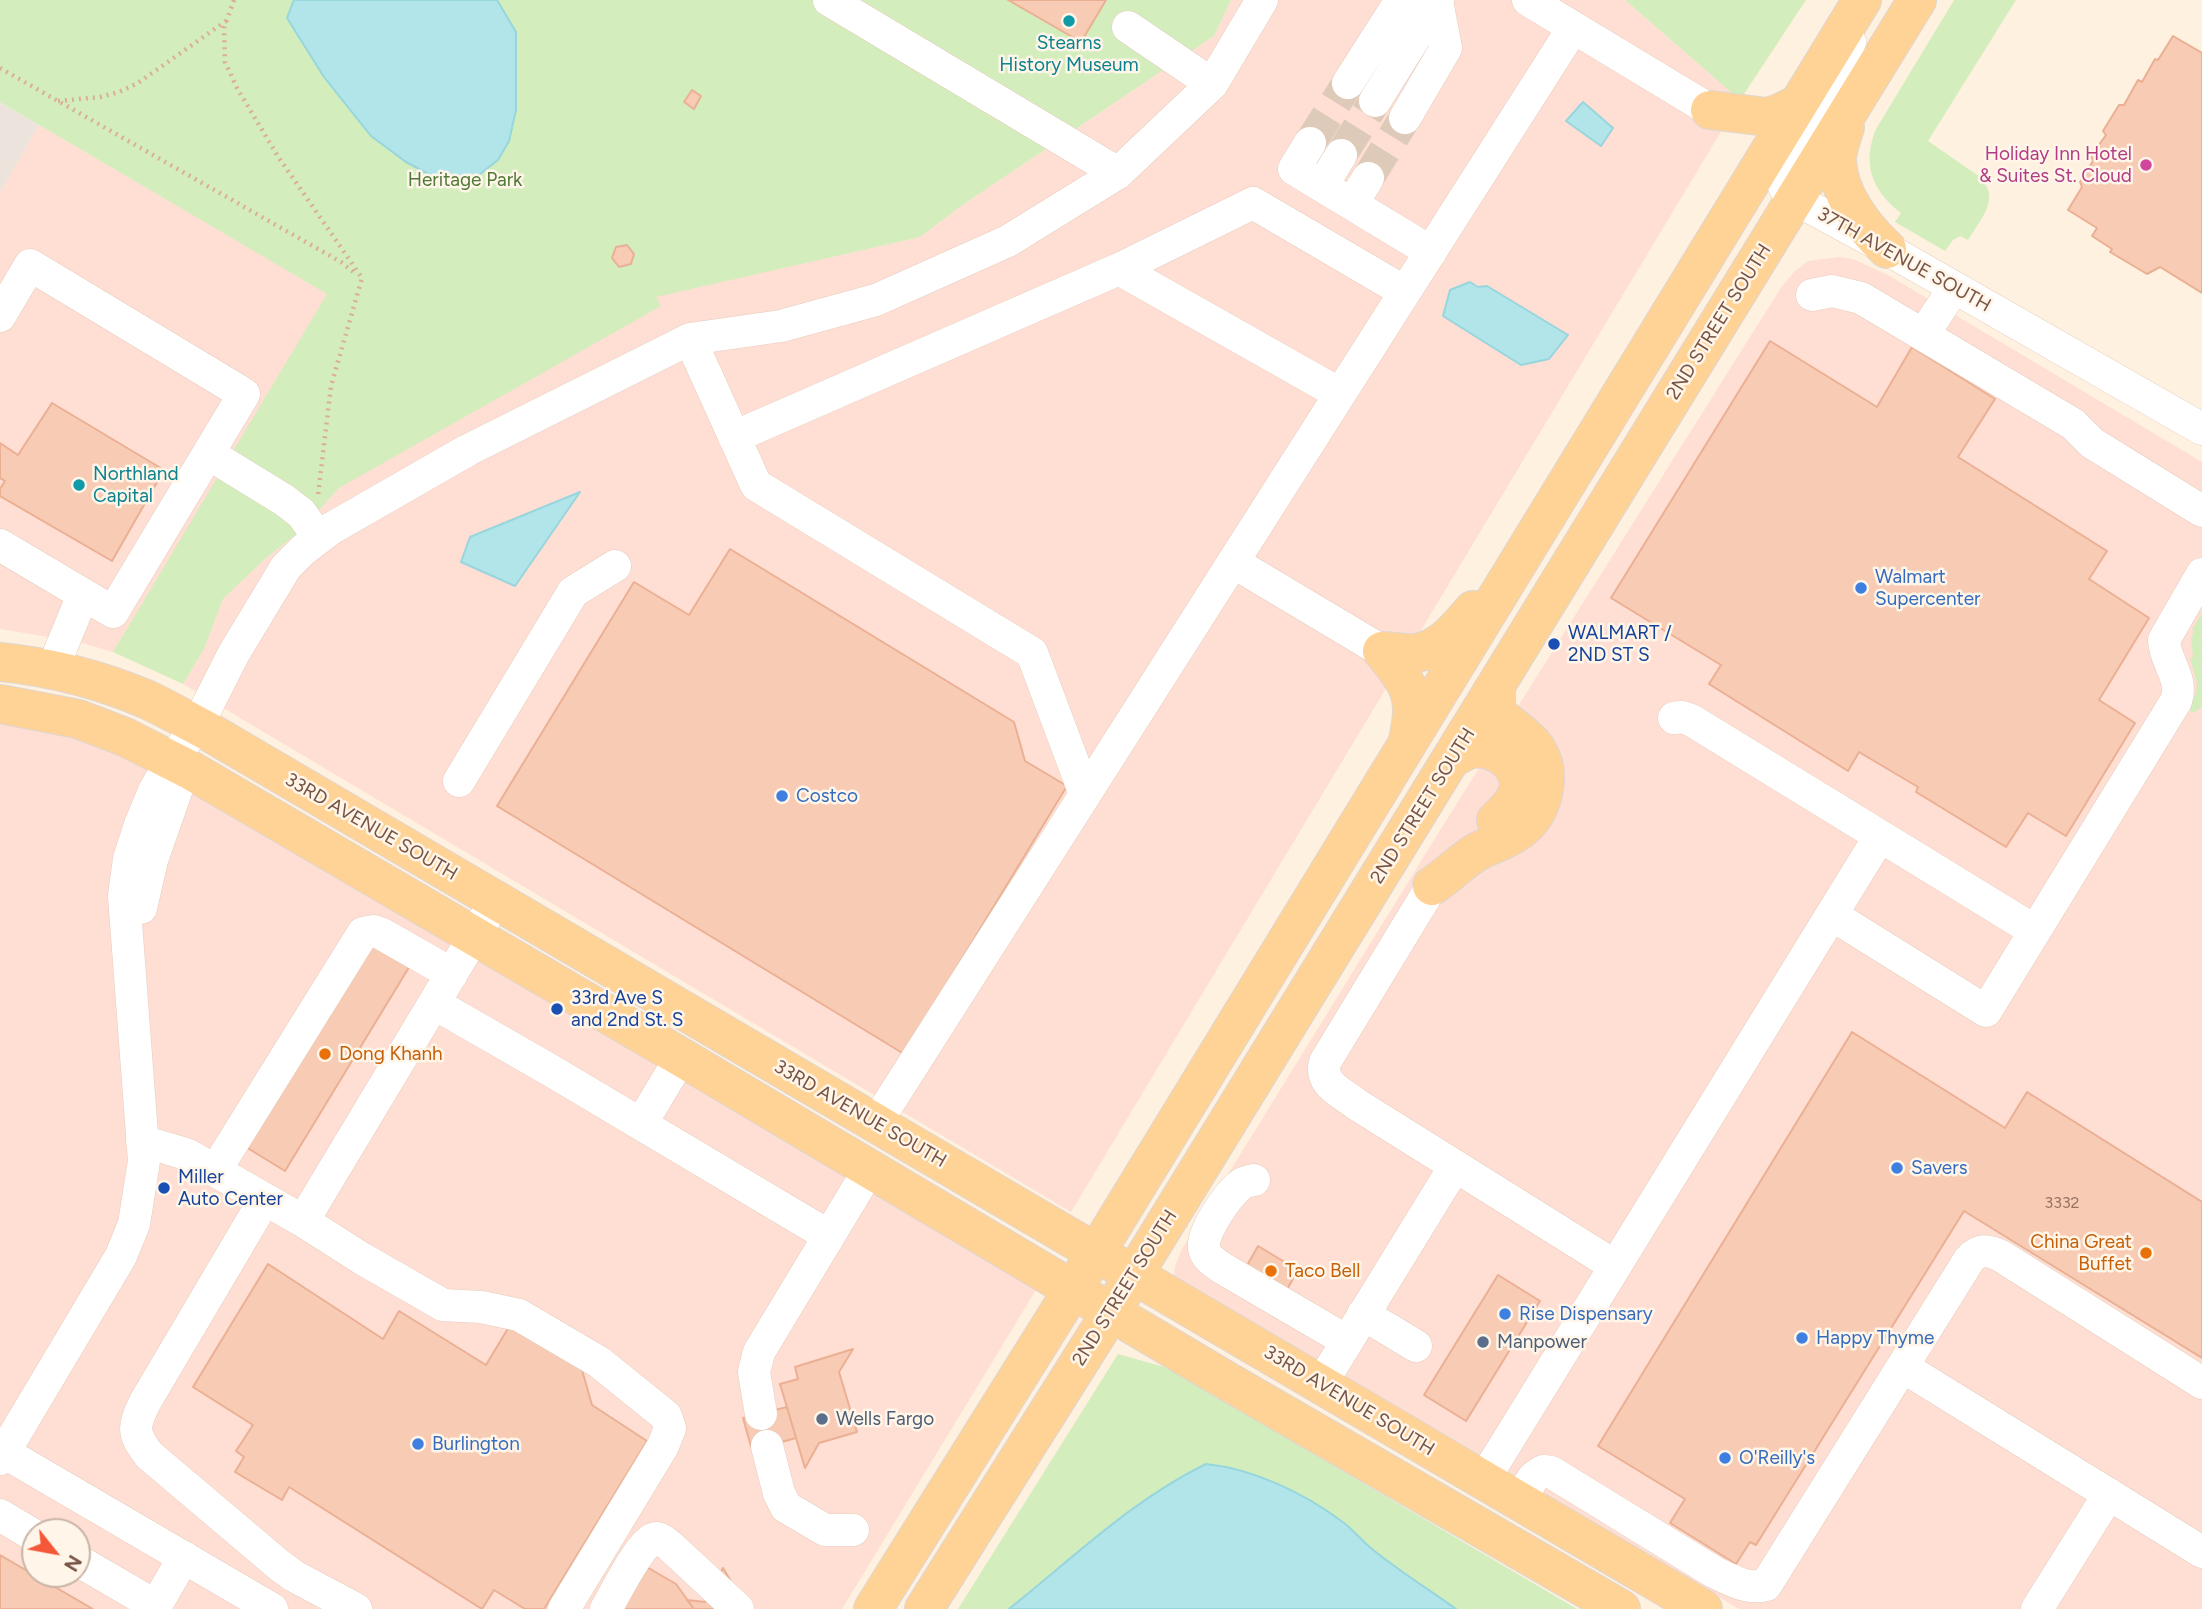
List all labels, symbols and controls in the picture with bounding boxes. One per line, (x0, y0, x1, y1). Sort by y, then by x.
marker: Stearns History Museum (1061, 13, 1077, 29)
place label: Stearns History Museum (999, 32, 1139, 76)
place label: Holiday Inn Hotel & Suites St. Cloud (1979, 143, 2132, 187)
marker: Holiday Inn Hotel & Suites St. Cloud (2138, 157, 2154, 173)
park label: Heritage Park (408, 169, 522, 191)
street label: 37TH AVENUE SOUTH (1813, 203, 1995, 317)
street label: 2ND STREET SOUTH (1662, 240, 1776, 404)
place label: Northland Capital (93, 463, 179, 507)
marker: Northland Capital (71, 477, 87, 493)
place label: Walmart Supercenter (1875, 566, 1980, 610)
marker: Walmart Supercenter (1853, 580, 1869, 596)
place label: WALMART / 2ND ST S (1568, 622, 1672, 666)
marker: WALMART / 2ND ST S (1546, 636, 1562, 652)
street label: 2ND STREET SOUTH (1366, 724, 1480, 888)
street label: 33RD AVENUE SOUTH (281, 768, 461, 886)
place label: Costco (796, 785, 858, 807)
marker: Costco (774, 788, 790, 804)
place label: 33rd Ave S and 2nd St. S (571, 987, 683, 1031)
marker: 33rd Ave S and 2nd St. S (549, 1001, 565, 1017)
place label: Dong Khanh (339, 1043, 443, 1065)
marker: Dong Khanh (317, 1046, 333, 1062)
street label: 33RD AVENUE SOUTH (770, 1055, 950, 1173)
place label: Savers (1911, 1157, 1968, 1179)
marker: Savers (1889, 1160, 1905, 1176)
place label: Miller Auto Center (178, 1166, 283, 1210)
marker: Miller Auto Center (156, 1180, 172, 1196)
house number: 3332 (2044, 1193, 2080, 1213)
street label: 2ND STREET SOUTH (1068, 1206, 1182, 1370)
place label: China Great Buffet (2030, 1231, 2132, 1275)
marker: China Great Buffet (2138, 1245, 2154, 1261)
place label: Taco Bell (1285, 1260, 1360, 1282)
marker: Taco Bell (1263, 1263, 1279, 1279)
place label: Rise Dispensary (1519, 1303, 1653, 1325)
marker: Rise Dispensary (1497, 1306, 1513, 1322)
place label: Happy Thyme (1816, 1327, 1934, 1349)
marker: Happy Thyme (1794, 1330, 1810, 1346)
place label: Manpower (1497, 1331, 1587, 1353)
marker: Manpower (1475, 1334, 1491, 1350)
street label: 33RD AVENUE SOUTH (1259, 1341, 1439, 1461)
place label: Wells Fargo (836, 1408, 934, 1430)
marker: Wells Fargo (814, 1411, 830, 1427)
place label: Burlington (432, 1433, 520, 1455)
marker: Burlington (410, 1436, 426, 1452)
place label: O'Reilly's (1739, 1447, 1815, 1469)
marker: O'Reilly's (1717, 1450, 1733, 1466)
north arrow (21, 1518, 91, 1588)
text: N (59, 1551, 86, 1575)

